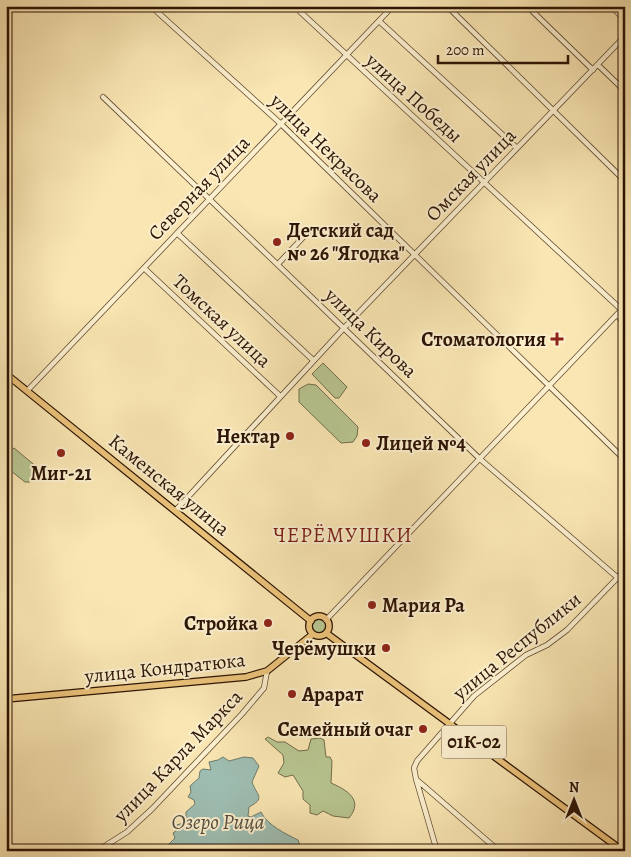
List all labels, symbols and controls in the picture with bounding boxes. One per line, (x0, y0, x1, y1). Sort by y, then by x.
scale bar (438, 32, 568, 64)
text: 200 m (446, 40, 485, 60)
street label: улица Победы (359, 47, 468, 149)
street label: улица Некрасова (263, 87, 389, 209)
street label: Омская улица (420, 122, 523, 227)
street label: Северная улица (142, 129, 256, 246)
place label: Детский сад № 26 "Ягодка" (287, 217, 405, 267)
marker: Детский сад № 26 "Ягодка" (271, 236, 283, 248)
street label: Томская улица (167, 268, 278, 374)
street label: улица Кирова (318, 281, 424, 385)
place label: Стоматология (421, 326, 546, 353)
marker: Стоматология (550, 332, 564, 346)
place label: Нектар (216, 423, 280, 450)
street label: Каменская улица (103, 428, 236, 543)
marker: Нектар (284, 430, 296, 442)
place label: Лицей №4 (376, 430, 467, 457)
marker: Лицей №4 (360, 437, 372, 449)
marker: Миг-21 (55, 447, 67, 459)
place label: Миг-21 (30, 460, 92, 487)
district label: ЧЕРЁМУШКИ (273, 521, 413, 549)
street label: улица Республики (446, 586, 587, 707)
place label: Мария Ра (382, 592, 465, 619)
marker: Мария Ра (366, 599, 378, 611)
place label: Стройка (184, 610, 258, 637)
marker: Стройка (262, 617, 274, 629)
place label: Черёмушки (272, 635, 376, 662)
marker: Черёмушки (380, 642, 392, 654)
street label: улица Кондратюка (82, 646, 247, 690)
place label: Арарат (301, 681, 364, 708)
street label: улица Карла Маркса (107, 683, 249, 829)
marker: Арарат (286, 688, 298, 700)
place label: Семейный очаг (277, 716, 413, 743)
marker: Семейный очаг (417, 723, 429, 735)
road number: 01К-02 (442, 726, 506, 759)
north arrow (548, 774, 598, 824)
text: N (569, 778, 579, 797)
water label: Озеро Рица (171, 808, 265, 836)

